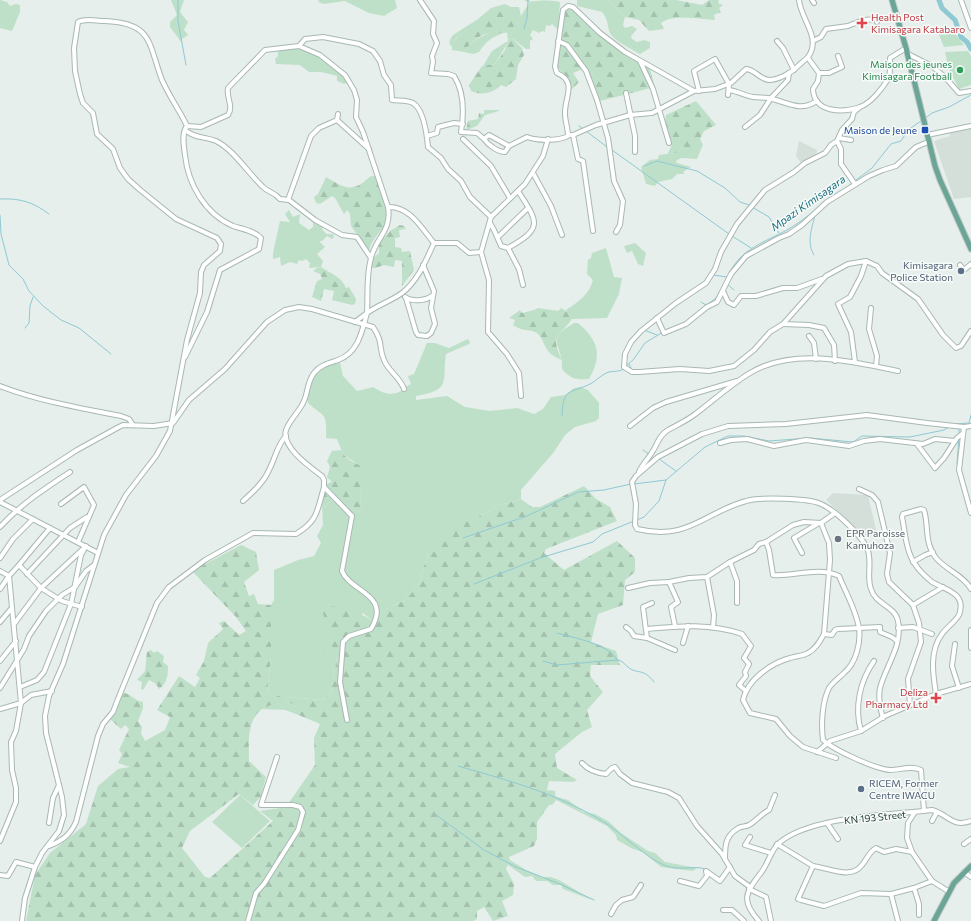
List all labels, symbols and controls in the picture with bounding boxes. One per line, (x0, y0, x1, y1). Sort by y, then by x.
place label: Health Post Kimisagara Katabaro (871, 11, 965, 35)
marker: Health Post Kimisagara Katabaro (856, 17, 868, 29)
place label: Maison des jeunes Kimisagara Football (862, 58, 952, 82)
marker: Maison des jeunes Kimisagara Football (955, 65, 965, 75)
place label: Maison de Jeune (844, 124, 917, 136)
marker: Maison de Jeune (920, 125, 930, 135)
water label: Mpazi Kimisagara (768, 172, 848, 233)
place label: Kimisagara Police Station (890, 259, 953, 283)
marker: Kimisagara Police Station (956, 266, 966, 276)
place label: EPR Paroisse Kamuhoza (846, 527, 905, 551)
marker: EPR Paroisse Kamuhoza (833, 534, 843, 544)
place label: Deliza Pharmacy Ltd (866, 686, 928, 710)
marker: Deliza Pharmacy Ltd (931, 693, 941, 703)
place label: RICEM, Former Centre IWACU (869, 777, 939, 801)
marker: RICEM, Former Centre IWACU (856, 784, 866, 794)
street label: KN 193 Street (843, 808, 907, 826)

